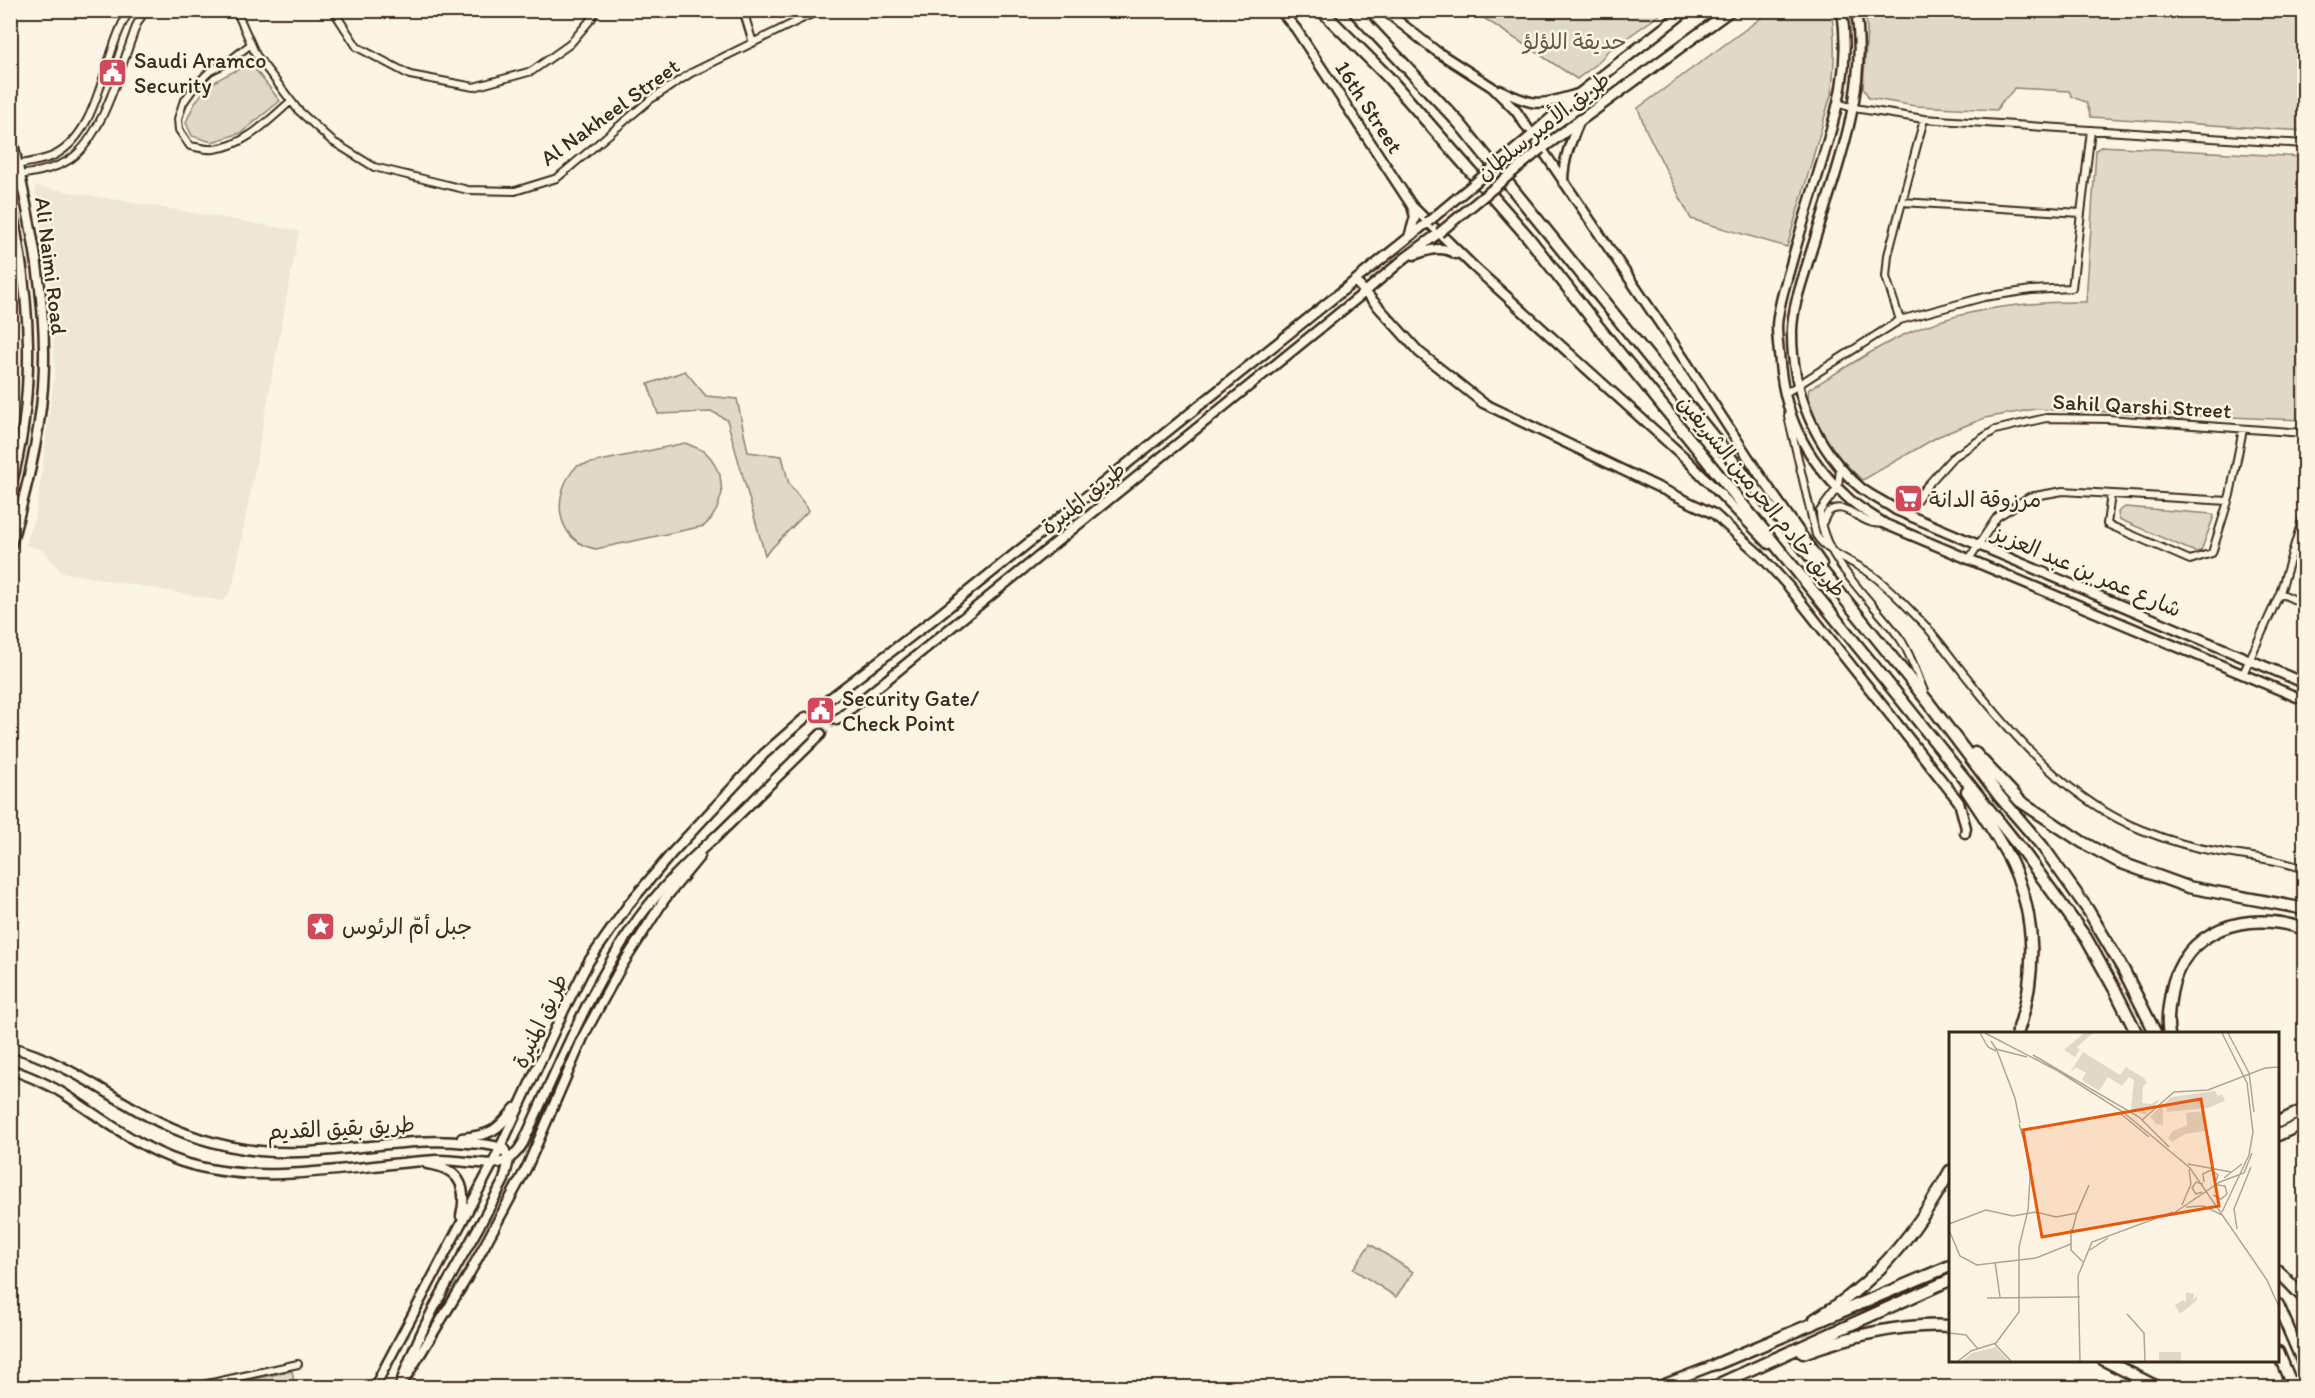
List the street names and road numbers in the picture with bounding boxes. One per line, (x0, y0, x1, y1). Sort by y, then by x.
street label: Al Nakheel Street (535, 53, 685, 171)
street label: 16th Street (1329, 56, 1409, 158)
street label: طريق الأمير سلطان (1470, 64, 1615, 186)
street label: Ali Naimi Road (29, 196, 73, 336)
street label: Sahil Qarshi Street (2052, 388, 2232, 424)
street label: طريق خادم الحرمين الشريفين (1669, 389, 1852, 605)
street label: طريق المنيرة (1035, 456, 1131, 540)
street label: شارع عمر بن عبد العزيز (1986, 518, 2185, 625)
street label: طريق المنيرة (506, 969, 574, 1073)
street label: طريق بقيق القديم (266, 1111, 416, 1148)

